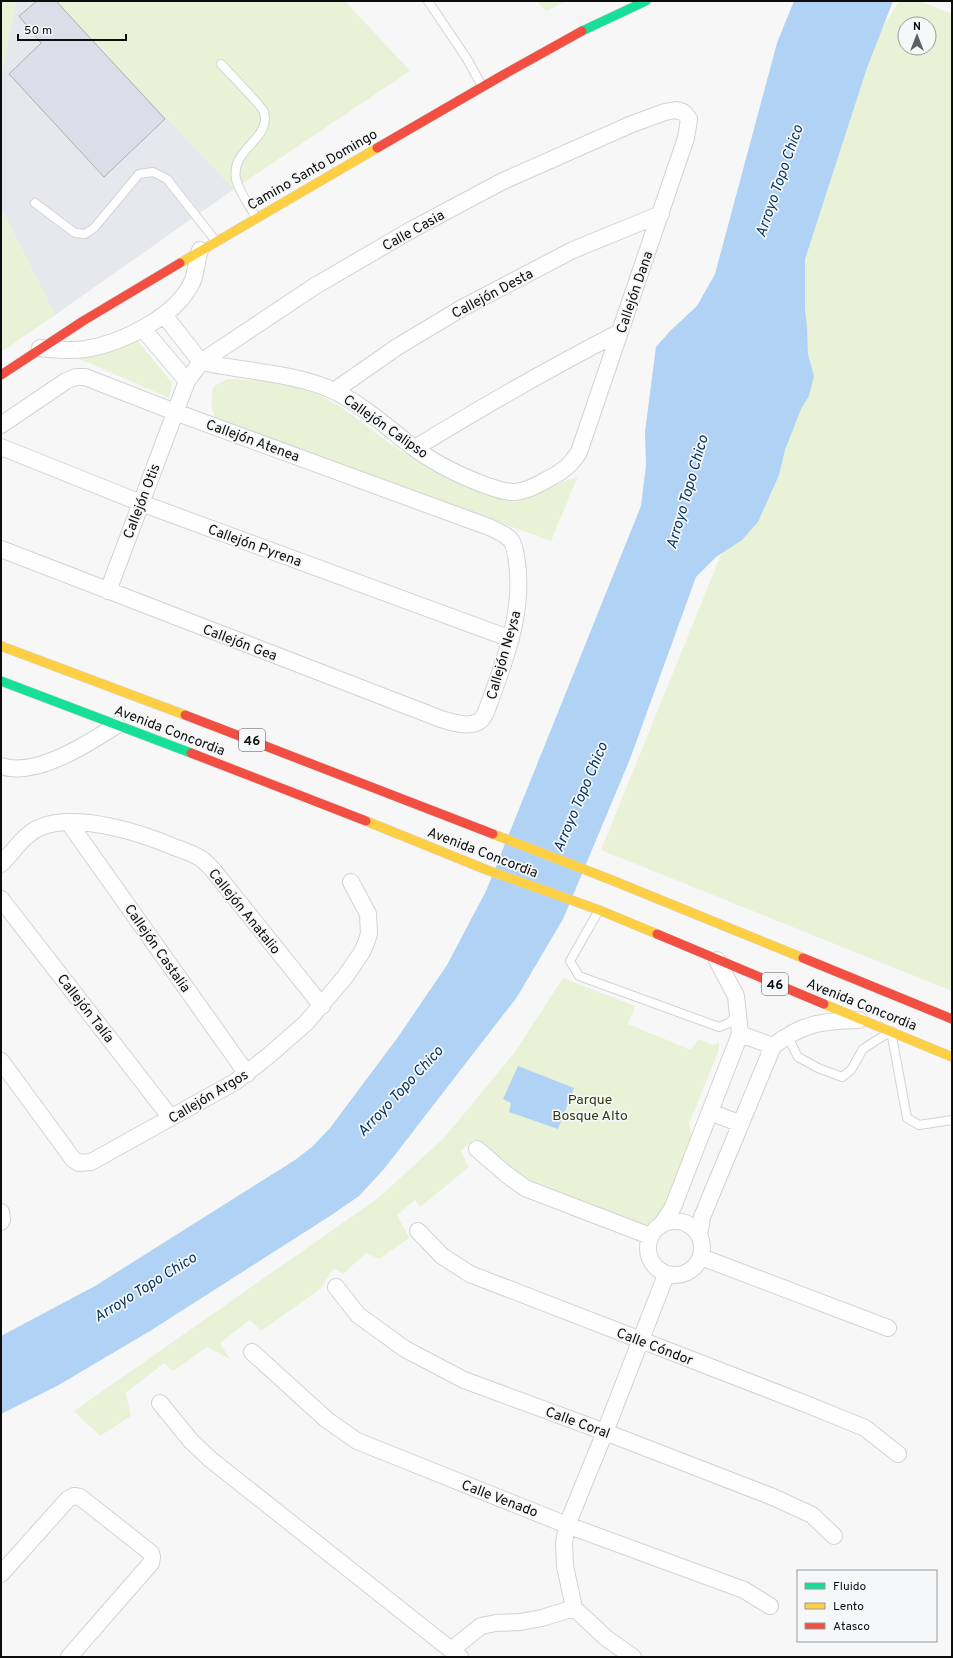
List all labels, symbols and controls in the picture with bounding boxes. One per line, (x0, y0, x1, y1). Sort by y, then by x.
scale bar (18, 16, 126, 42)
north arrow (897, 16, 937, 56)
text: N (913, 20, 921, 34)
text: 50 m (24, 23, 52, 39)
water label: Arroyo Topo Chico (752, 123, 809, 240)
street label: Camino Santo Domingo (245, 126, 381, 215)
street label: Calle Casia (380, 207, 448, 255)
street label: Callejón Dana (613, 249, 657, 336)
street label: Callejón Desta (449, 266, 536, 323)
street label: Callejón Calipso (340, 392, 431, 463)
street label: Callejón Atenea (203, 417, 302, 466)
water label: Arroyo Topo Chico (663, 433, 714, 551)
street label: Callejón Otis (120, 462, 165, 542)
street label: Callejón Pyrena (205, 522, 304, 571)
street label: Callejón Neysa (484, 609, 525, 702)
street label: Callejón Gea (200, 621, 279, 665)
street label: Avenida Concordia (112, 702, 227, 760)
road number: 46 (239, 729, 265, 751)
water label: Arroyo Topo Chico (550, 740, 613, 855)
street label: Avenida Concordia (425, 824, 540, 882)
street label: Callejón Anatalio (204, 866, 284, 958)
street label: Callejón Castalia (120, 901, 194, 996)
street label: Callejón Talía (53, 971, 117, 1047)
road number: 46 (762, 973, 788, 995)
street label: Avenida Concordia (804, 976, 919, 1035)
water label: Arroyo Topo Chico (354, 1043, 448, 1141)
street label: Callejón Argos (166, 1067, 252, 1128)
park label: Parque Bosque Alto (552, 1092, 628, 1125)
water label: Arroyo Topo Chico (91, 1249, 201, 1327)
street label: Calle Cóndor (614, 1325, 696, 1370)
street label: Calle Coral (543, 1404, 612, 1443)
street label: Calle Venado (459, 1477, 540, 1522)
legend (797, 1570, 937, 1642)
text: Fluido (833, 1579, 866, 1595)
text: Lento (833, 1599, 864, 1615)
text: Atasco (833, 1619, 870, 1635)

